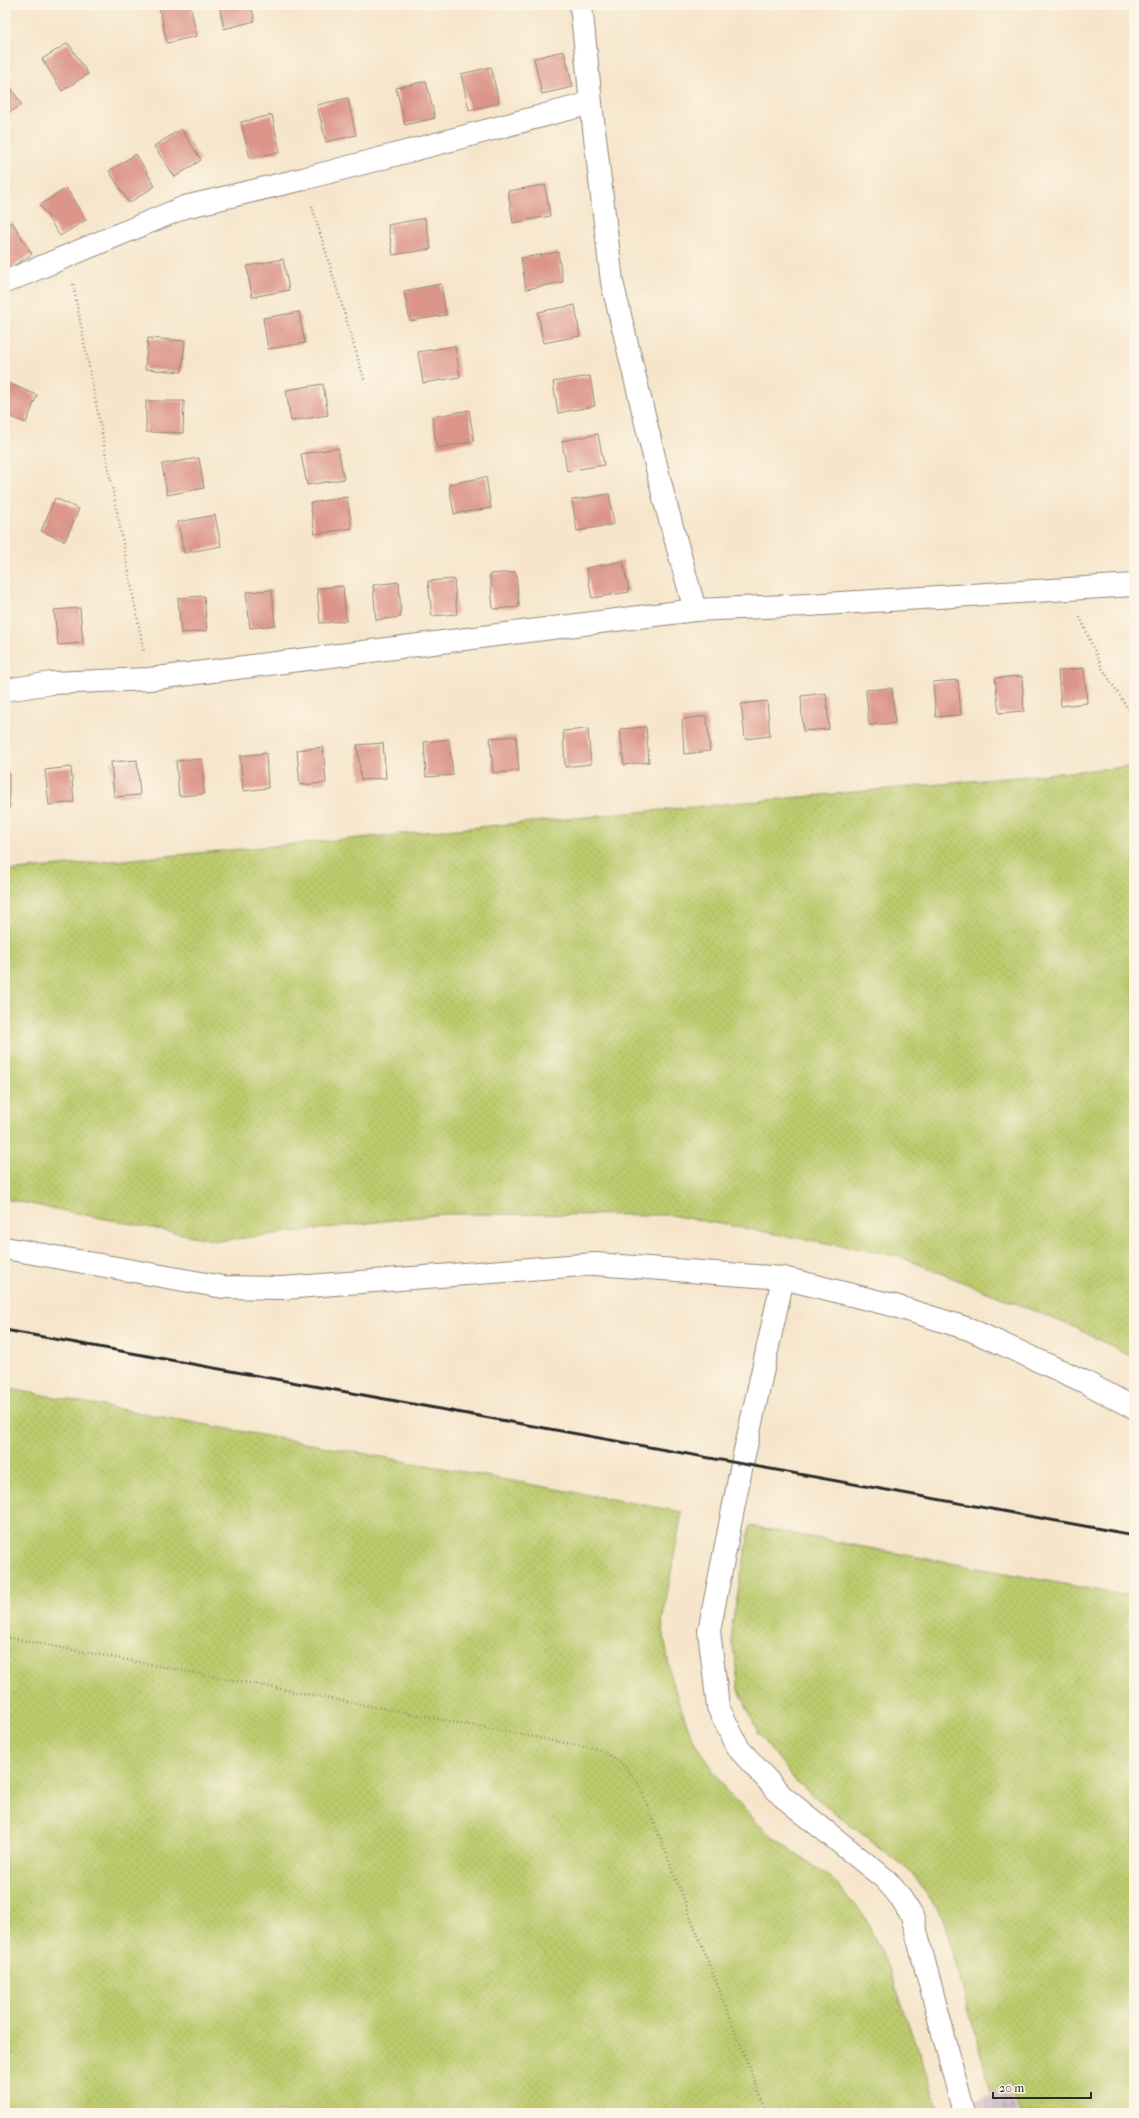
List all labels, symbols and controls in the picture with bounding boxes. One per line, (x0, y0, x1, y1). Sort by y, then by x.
scale bar (993, 2074, 1091, 2100)
text: 20 m (999, 2081, 1024, 2095)

